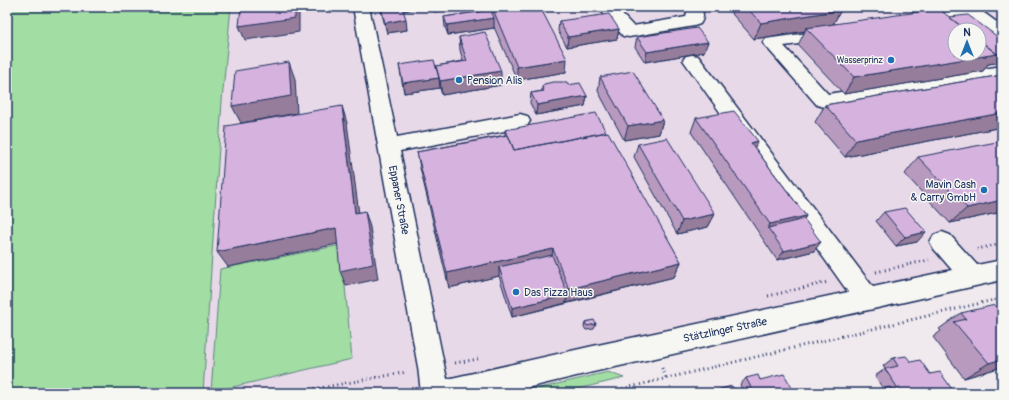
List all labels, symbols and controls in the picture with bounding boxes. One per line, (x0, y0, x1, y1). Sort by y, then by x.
north arrow (947, 22, 987, 62)
text: N (963, 26, 971, 39)
place label: Wasserprinz (837, 55, 883, 66)
marker: Wasserprinz (886, 55, 896, 65)
place label: Pension Alis (467, 74, 522, 87)
marker: Pension Alis (454, 75, 464, 85)
street label: Eppaner Straße (386, 164, 412, 236)
place label: Mavin Cash & Carry GmbH (910, 178, 976, 204)
marker: Mavin Cash & Carry GmbH (979, 185, 989, 195)
place label: Das Pizza Haus (524, 286, 593, 299)
marker: Das Pizza Haus (511, 287, 521, 297)
street label: Stätzlinger Straße (682, 315, 769, 345)

